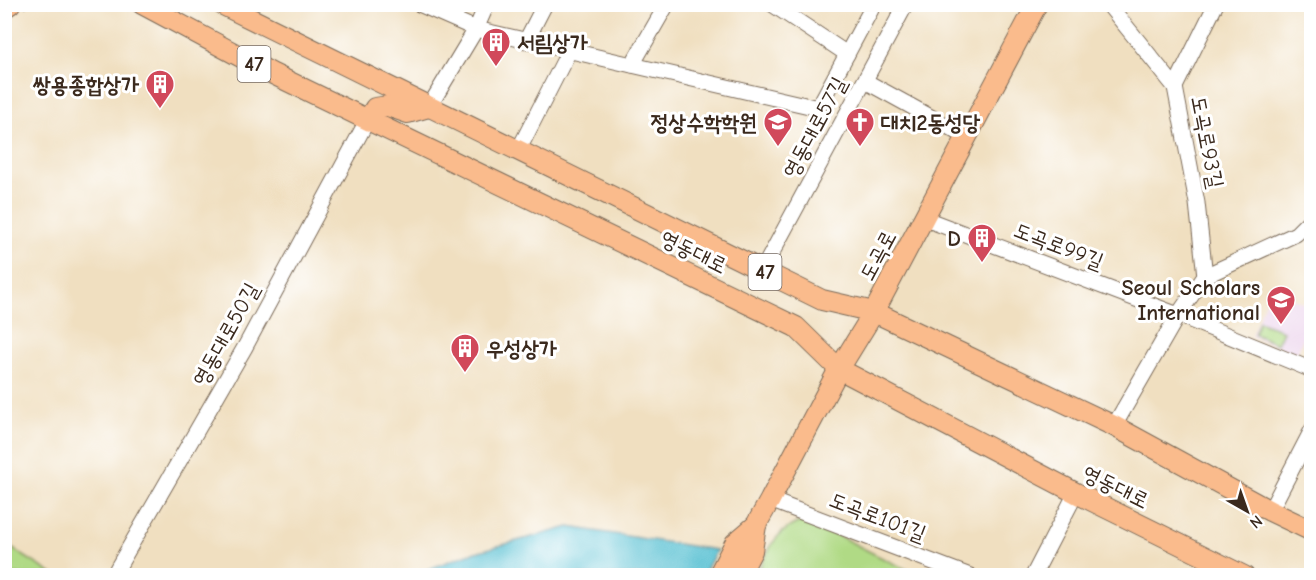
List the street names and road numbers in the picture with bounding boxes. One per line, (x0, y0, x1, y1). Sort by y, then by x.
road number: 47 (238, 46, 270, 82)
street label: 영동대로57길 (777, 72, 853, 183)
street label: 도곡로93길 (1185, 94, 1229, 191)
street label: 도곡로99길 (1010, 217, 1108, 275)
street label: 영동대로 (656, 225, 731, 279)
street label: 도곡로 (854, 226, 902, 285)
road number: 47 (748, 254, 782, 290)
street label: 영동대로50길 (187, 278, 265, 391)
street label: 영동대로 (1078, 460, 1153, 514)
street label: 도곡로101길 (826, 487, 930, 547)

